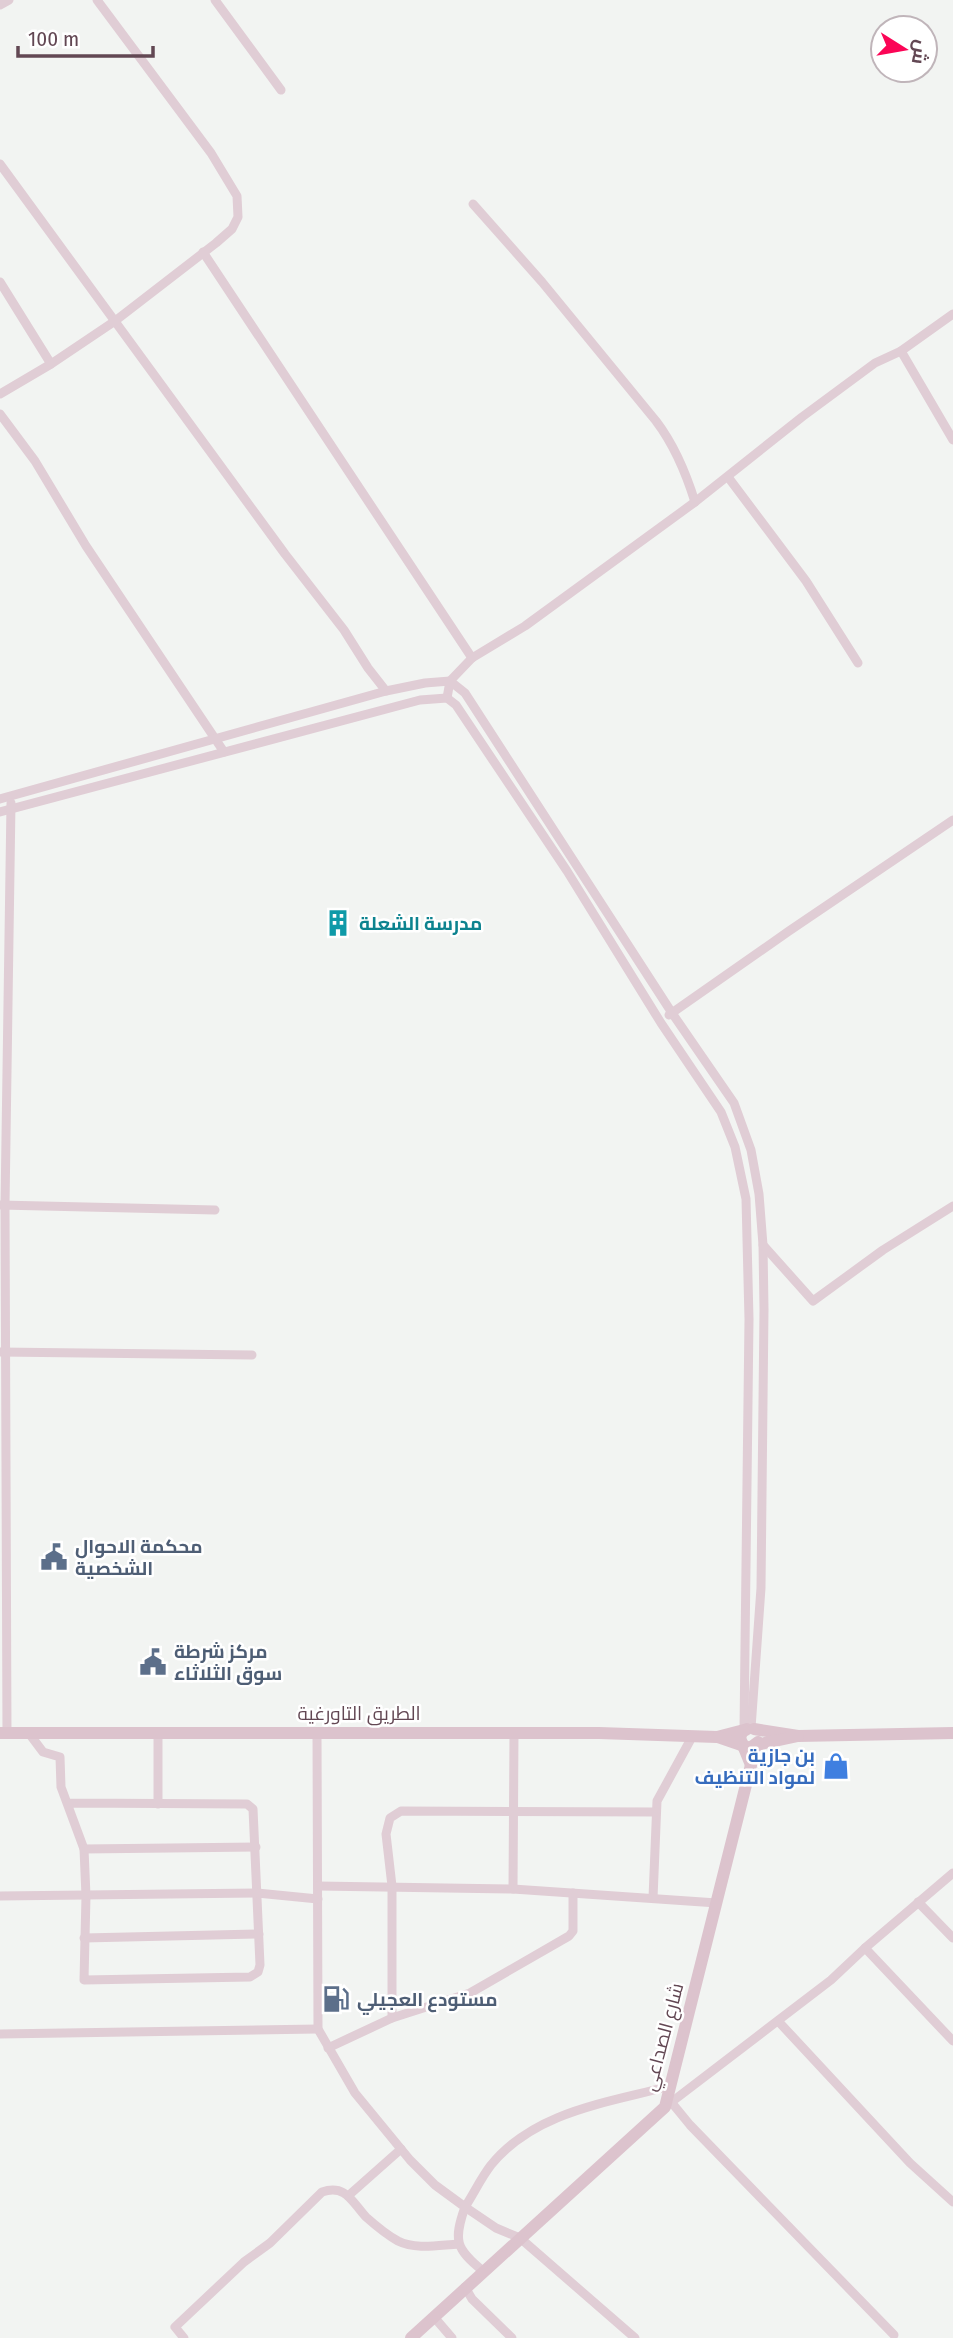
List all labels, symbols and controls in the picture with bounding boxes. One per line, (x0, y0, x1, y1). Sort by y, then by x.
scale bar (18, 14, 152, 58)
north arrow (869, 14, 939, 84)
text: 100 m (28, 26, 79, 52)
text: ش (907, 38, 934, 66)
building icon: مدرسة الشعلة (323, 908, 353, 938)
place label: مدرسة الشعلة (359, 912, 482, 935)
place label: محكمة الاحوال الشخصية (75, 1535, 203, 1580)
public building icon: محكمة الاحوال الشخصية (39, 1542, 69, 1572)
place label: مركز شرطة سوق الثلاثاء (174, 1640, 282, 1685)
public building icon: مركز شرطة سوق الثلاثاء (138, 1647, 168, 1677)
street label: الطريق التاورغية (297, 1702, 421, 1726)
place label: بن جازية لمواد التنظيف (695, 1744, 815, 1789)
shop icon: بن جازية لمواد التنظيف (821, 1751, 851, 1781)
street label: شارع الصداعي (638, 1980, 691, 2094)
fuel station icon: مستودع العجيلي (321, 1984, 351, 2014)
place label: مستودع العجيلي (357, 1988, 498, 2015)

